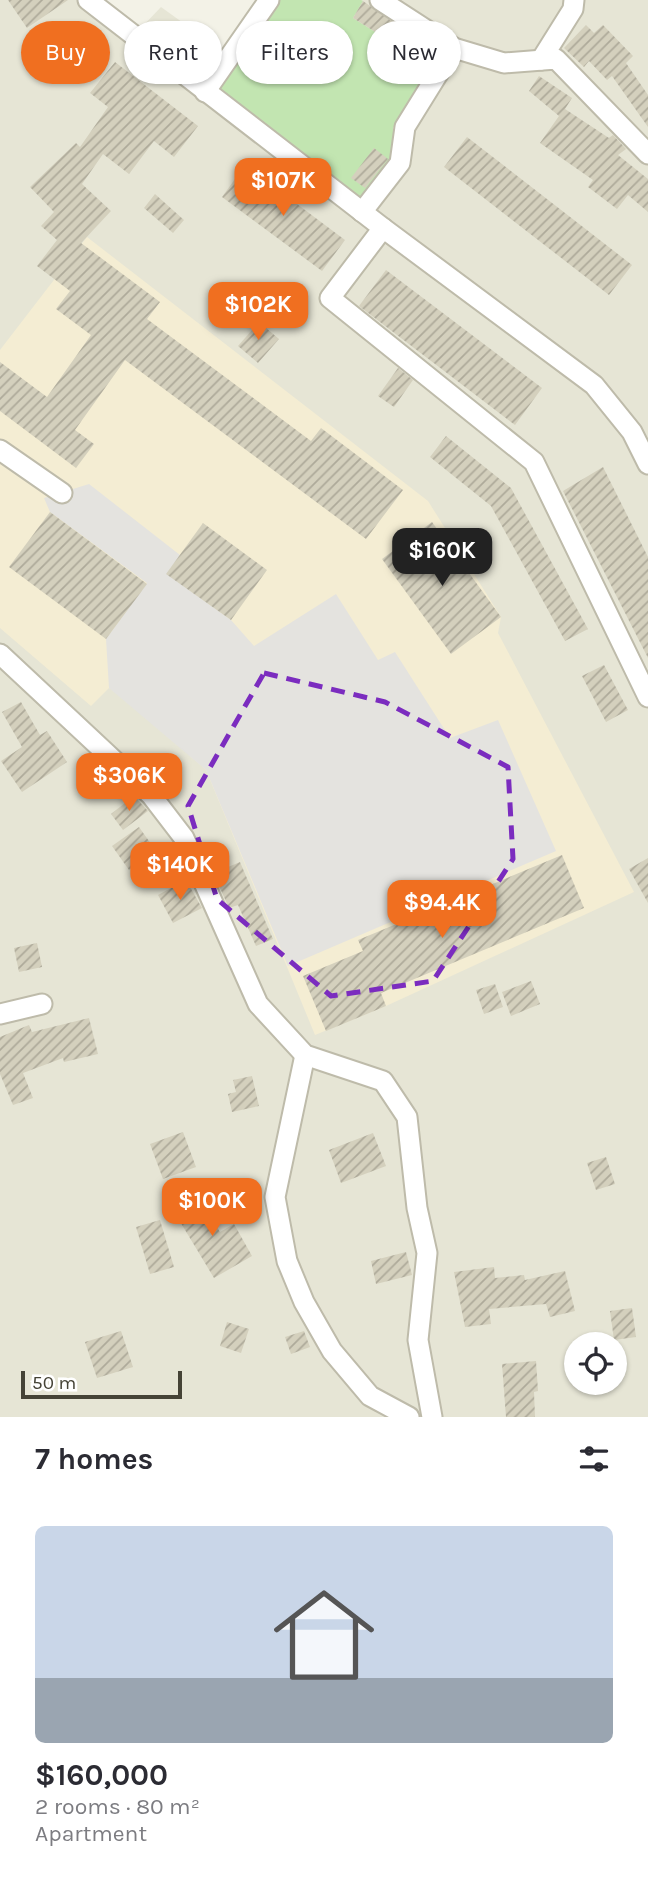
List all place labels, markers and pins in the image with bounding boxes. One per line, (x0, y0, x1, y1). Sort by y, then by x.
pin: $107K (234, 158, 332, 218)
pin: $102K (209, 282, 307, 342)
pin: $160K (393, 528, 491, 588)
pin: $306K (80, 754, 178, 813)
pin: $140K (131, 842, 229, 902)
pin: $94.4K (385, 880, 499, 940)
pin: $100K (163, 1178, 261, 1238)

